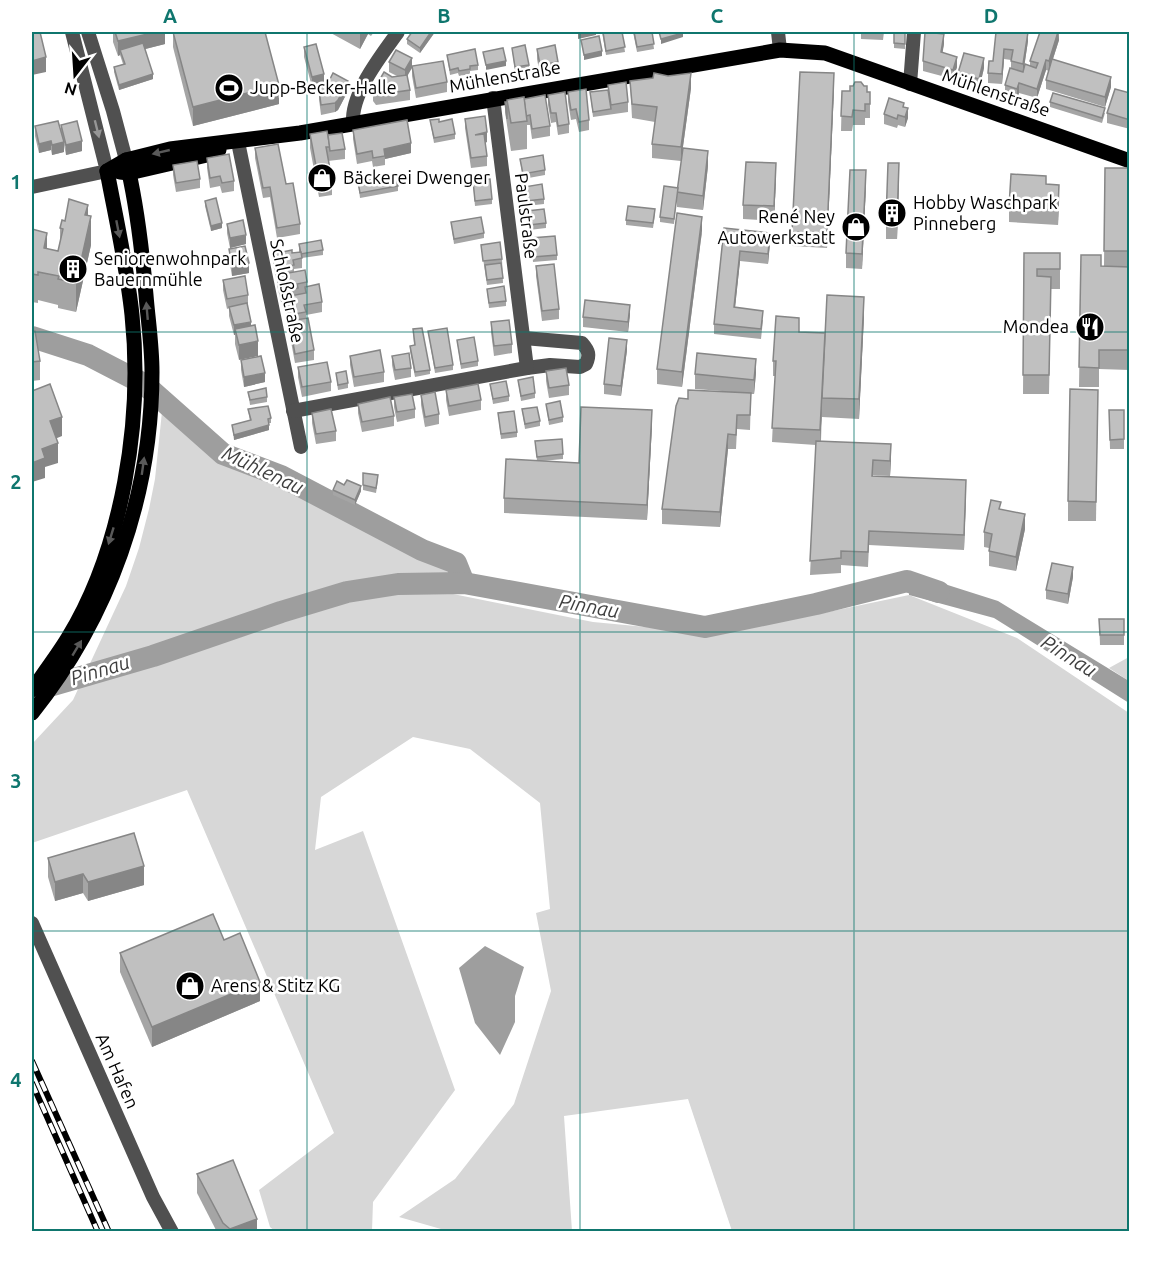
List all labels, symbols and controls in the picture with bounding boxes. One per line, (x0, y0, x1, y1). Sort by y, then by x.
text: A (163, 4, 177, 27)
text: B (437, 4, 451, 27)
text: C (711, 4, 724, 27)
text: D (984, 4, 998, 27)
north arrow (45, 45, 105, 105)
street label: Mühlenstraße (448, 56, 562, 96)
street label: Mühlenstraße (940, 64, 1053, 120)
sports icon: Jupp-Becker-Halle (213, 72, 245, 104)
place label: Jupp-Becker-Halle (250, 77, 397, 97)
text: N (62, 79, 79, 100)
one-way arrow (93, 120, 103, 138)
one-way arrow (151, 147, 170, 157)
shop icon: Bäckerei Dwenger (306, 162, 338, 194)
place label: Bäckerei Dwenger (343, 167, 490, 187)
text: 1 (10, 170, 22, 193)
street label: Paulstraße (512, 172, 542, 260)
place label: Hobby Waschpark Pinneberg (913, 192, 1058, 233)
building icon: Hobby Waschpark Pinneberg (876, 197, 908, 229)
place label: René Ney Autowerkstatt (717, 206, 835, 247)
shop icon: René Ney Autowerkstatt (840, 211, 872, 243)
one-way arrow (114, 219, 123, 238)
street label: Schloßstraße (267, 237, 309, 345)
place label: Seniorenwohnpark Bauernmühle (94, 248, 246, 289)
building icon: Seniorenwohnpark Bauernmühle (57, 253, 89, 285)
one-way arrow (143, 301, 152, 320)
restaurant icon: Mondea (1074, 311, 1106, 343)
place label: Mondea (1003, 316, 1069, 336)
water label: Mühlenau (219, 441, 308, 498)
one-way arrow (139, 456, 148, 475)
text: 2 (10, 470, 22, 493)
one-way arrow (106, 527, 116, 545)
water label: Pinnau (557, 589, 621, 622)
water label: Pinnau (1037, 630, 1101, 681)
one-way arrow (72, 640, 83, 656)
water label: Pinnau (68, 650, 132, 689)
text: 3 (10, 769, 22, 792)
shop icon: Arens & Stitz KG (174, 970, 206, 1002)
place label: Arens & Stitz KG (211, 975, 340, 995)
street label: Am Hafen (92, 1030, 143, 1111)
text: 4 (10, 1068, 22, 1091)

